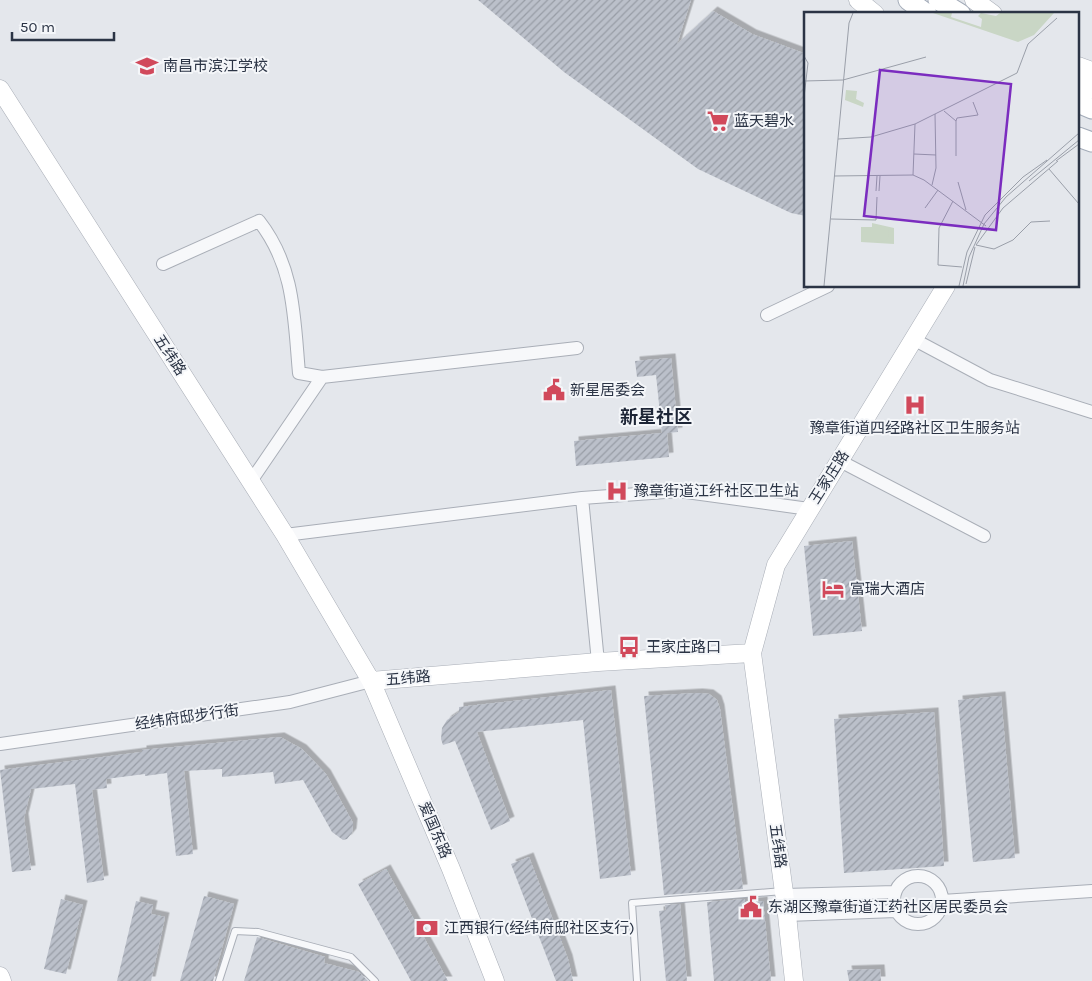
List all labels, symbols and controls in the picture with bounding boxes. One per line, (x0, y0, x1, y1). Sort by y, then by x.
scale bar (12, 10, 115, 42)
inset map (804, 12, 1080, 288)
text: 50 m (20, 18, 55, 36)
school or university icon: 南昌市滨江学校 (134, 53, 160, 79)
place label: 南昌市滨江学校 (163, 57, 268, 75)
supermarket icon: 蓝天碧水 (705, 108, 731, 134)
place label: 蓝天碧水 (734, 112, 794, 130)
street label: 五纬路 (150, 331, 190, 379)
public building icon: 新星居委会 (541, 377, 567, 403)
place label: 新星居委会 (570, 381, 645, 399)
hospital icon: 豫章街道四经路社区卫生服务站 (902, 392, 928, 418)
district label: 新星社区 (620, 406, 692, 428)
place label: 豫章街道四经路社区卫生服务站 (810, 419, 1020, 437)
street label: 王家庄路 (805, 447, 853, 507)
hospital icon: 豫章街道江纤社区卫生站 (604, 478, 630, 504)
place label: 豫章街道江纤社区卫生站 (634, 482, 799, 500)
hotel icon: 富瑞大酒店 (820, 576, 846, 602)
place label: 富瑞大酒店 (850, 580, 925, 598)
bus stop icon: 王家庄路口 (616, 634, 642, 660)
place label: 王家庄路口 (646, 638, 721, 656)
street label: 五纬路 (385, 667, 431, 689)
street label: 经纬府邸步行街 (134, 701, 240, 733)
street label: 爱国东路 (415, 799, 455, 861)
street label: 五纬路 (766, 822, 790, 870)
public building icon: 东湖区豫章街道江药社区居民委员会 (738, 894, 764, 920)
place label: 东湖区豫章街道江药社区居民委员会 (768, 898, 1008, 916)
bank icon: 江西银行(经纬府邸社区支行) (414, 915, 440, 941)
place label: 江西银行(经纬府邸社区支行) (444, 919, 635, 937)

